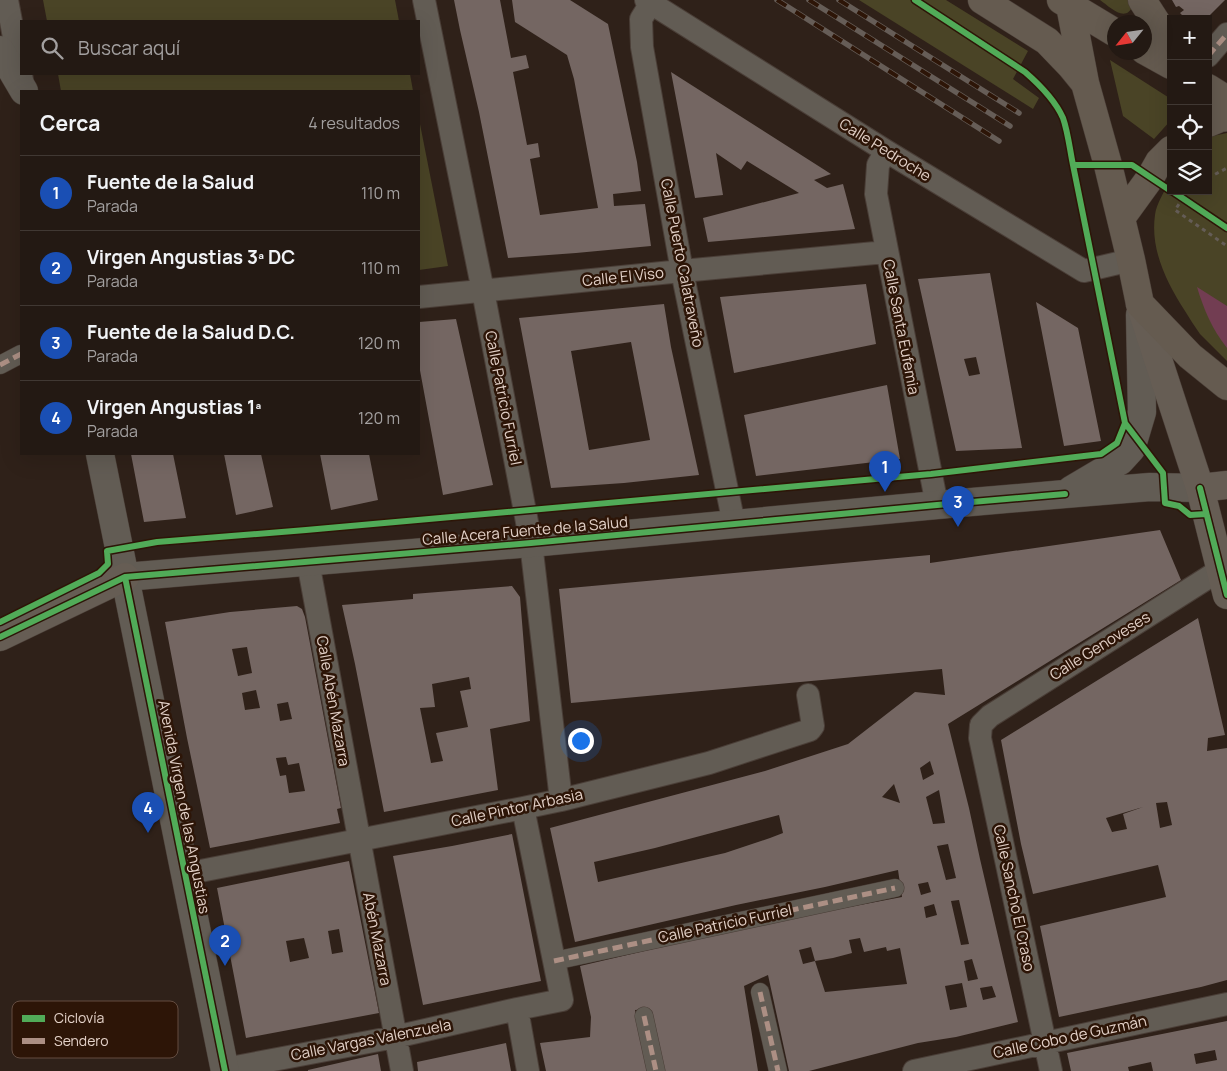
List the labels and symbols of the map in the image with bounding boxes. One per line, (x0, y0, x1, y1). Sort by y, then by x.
north arrow (1107, 15, 1152, 60)
street label: Calle Pedroche (835, 113, 935, 186)
street label: Calle Puerto Calatraveño (656, 177, 709, 349)
street label: Calle Santa Eufemia (878, 258, 925, 396)
street label: Calle El Viso (581, 262, 665, 291)
street label: Calle Patricio Furriel (480, 329, 527, 467)
pin: 1 (869, 451, 901, 492)
pin: 3 (942, 486, 974, 527)
street label: Calle Acera Fuente de la Salud (421, 511, 629, 550)
street label: Calle Genoveses (1045, 606, 1154, 685)
street label: Calle Abén Mazarra (312, 634, 355, 768)
street label: Avenida Virgen de las Angustias (153, 698, 216, 916)
your location (568, 728, 594, 754)
street label: Calle Pintor Arbasia (449, 783, 585, 832)
pin: 4 (132, 792, 164, 833)
street label: Calle Sancho El Craso (989, 823, 1040, 973)
street label: Abén Mazarra (358, 891, 397, 987)
street label: Calle Patricio Furriel (656, 899, 794, 948)
pin: 2 (209, 925, 241, 966)
legend (12, 1001, 178, 1058)
text: Ciclovía (54, 1008, 104, 1027)
street label: Calle Cobo de Guzmán (991, 1010, 1149, 1063)
street label: Calle Vargas Valenzuela (289, 1014, 453, 1065)
text: Sendero (54, 1031, 109, 1050)

